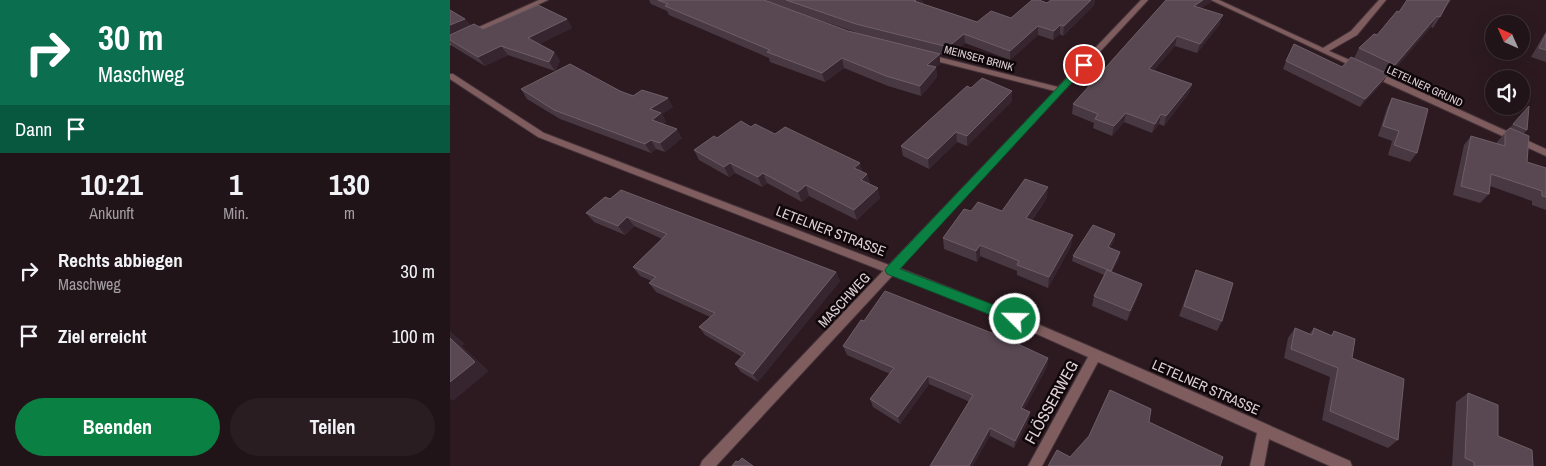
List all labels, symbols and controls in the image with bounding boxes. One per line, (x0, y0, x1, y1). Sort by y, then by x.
text: 30 m (98, 14, 163, 61)
north arrow (1485, 15, 1530, 60)
map controls (1485, 15, 1530, 115)
icon: right (15, 20, 80, 85)
street label: MEINSER BRINK (943, 42, 1015, 74)
pin (1063, 44, 1105, 86)
icon: arrive (1070, 51, 1098, 79)
text: Maschweg (98, 59, 184, 89)
street label: LETELNER GRUND (1385, 62, 1465, 110)
button: sound (1485, 70, 1530, 115)
icon: arrive (62, 115, 90, 143)
text: Dann (15, 116, 52, 142)
text: 10:21 (80, 164, 143, 204)
text: 1 (229, 164, 243, 204)
text: 130 (329, 164, 370, 204)
text: Ankunft (89, 202, 134, 224)
text: Min. (223, 202, 249, 224)
text: m (344, 202, 355, 224)
street label: LETELNER STRASSE (774, 202, 888, 260)
text: Rechts abbiegen (58, 247, 183, 273)
icon: right (15, 257, 43, 285)
text: 30 m (400, 258, 435, 284)
street label: MASCHWEG (814, 269, 874, 331)
text: Maschweg (58, 273, 121, 295)
position arrow (988, 292, 1040, 344)
icon: arrive (15, 322, 43, 350)
text: Ziel erreicht (58, 323, 146, 349)
text: 100 m (392, 323, 435, 349)
street label: LETELNER STRASSE (1149, 355, 1263, 419)
street label: FLÖSSERWEG (1019, 356, 1083, 448)
button: Beenden (15, 398, 220, 456)
button: Teilen (230, 398, 435, 456)

